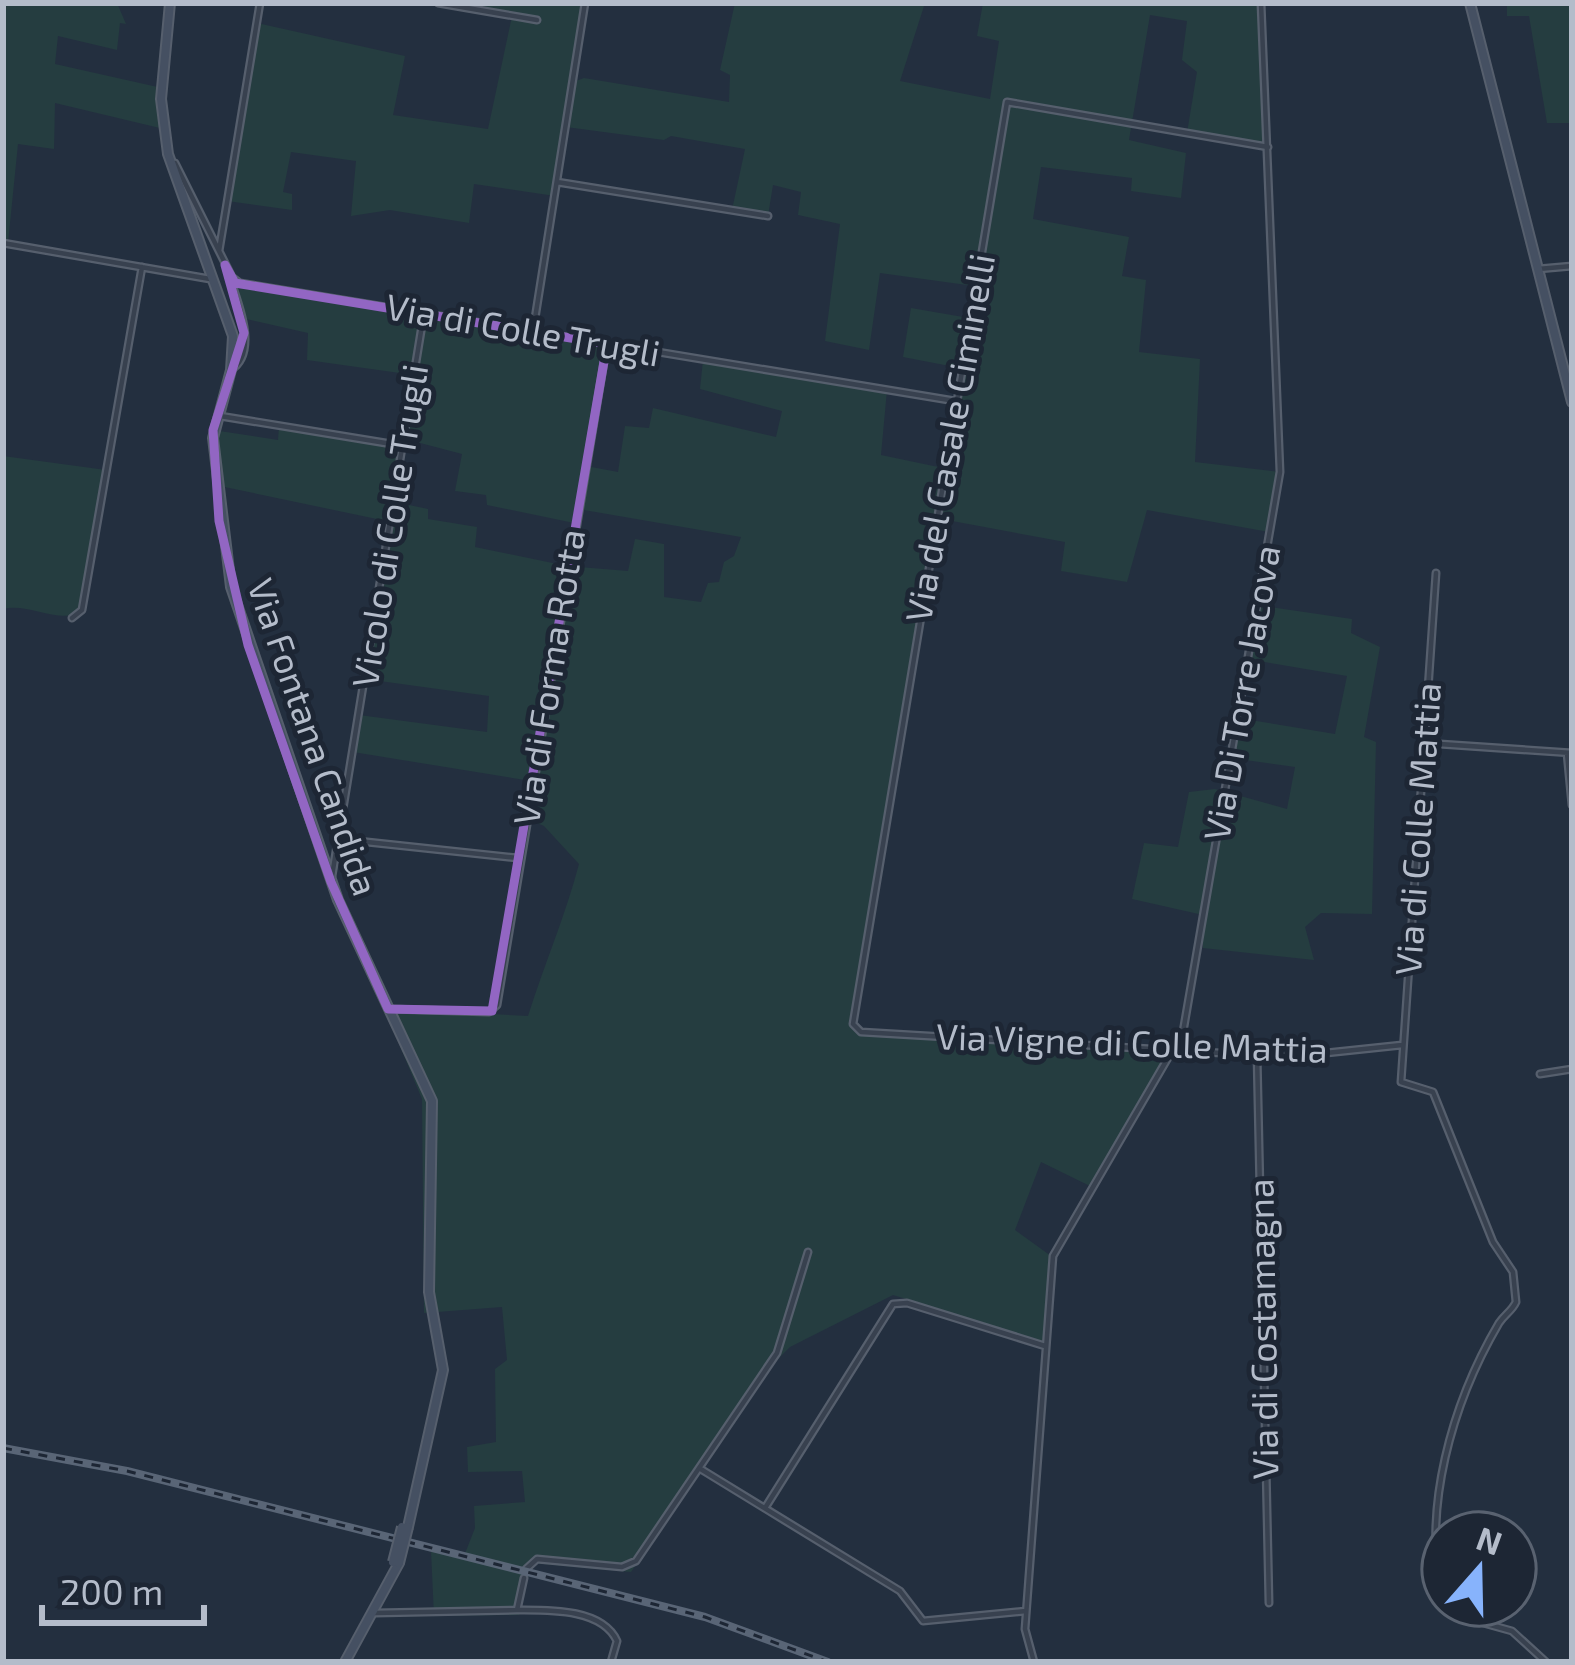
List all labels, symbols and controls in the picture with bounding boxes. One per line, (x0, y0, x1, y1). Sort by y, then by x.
street label: Via del Casale Ciminelli (895, 250, 1002, 625)
street label: Via di Colle Trugli (383, 283, 664, 374)
street label: Vicolo di Colle Trugli (342, 361, 435, 690)
street label: Via di Forma Rotta (503, 526, 592, 828)
street label: Via Di Torre Jacova (1193, 542, 1288, 844)
street label: Via Fontana Candida (240, 572, 389, 901)
street label: Via di Colle Mattia (1385, 681, 1448, 977)
street label: Via Vigne di Colle Mattia (936, 1013, 1329, 1070)
street label: Via di Costamagna (1237, 1178, 1286, 1480)
north arrow (1419, 1509, 1539, 1629)
text: N (1472, 1517, 1508, 1563)
scale bar (42, 1551, 204, 1625)
text: 200 m (60, 1569, 163, 1612)

